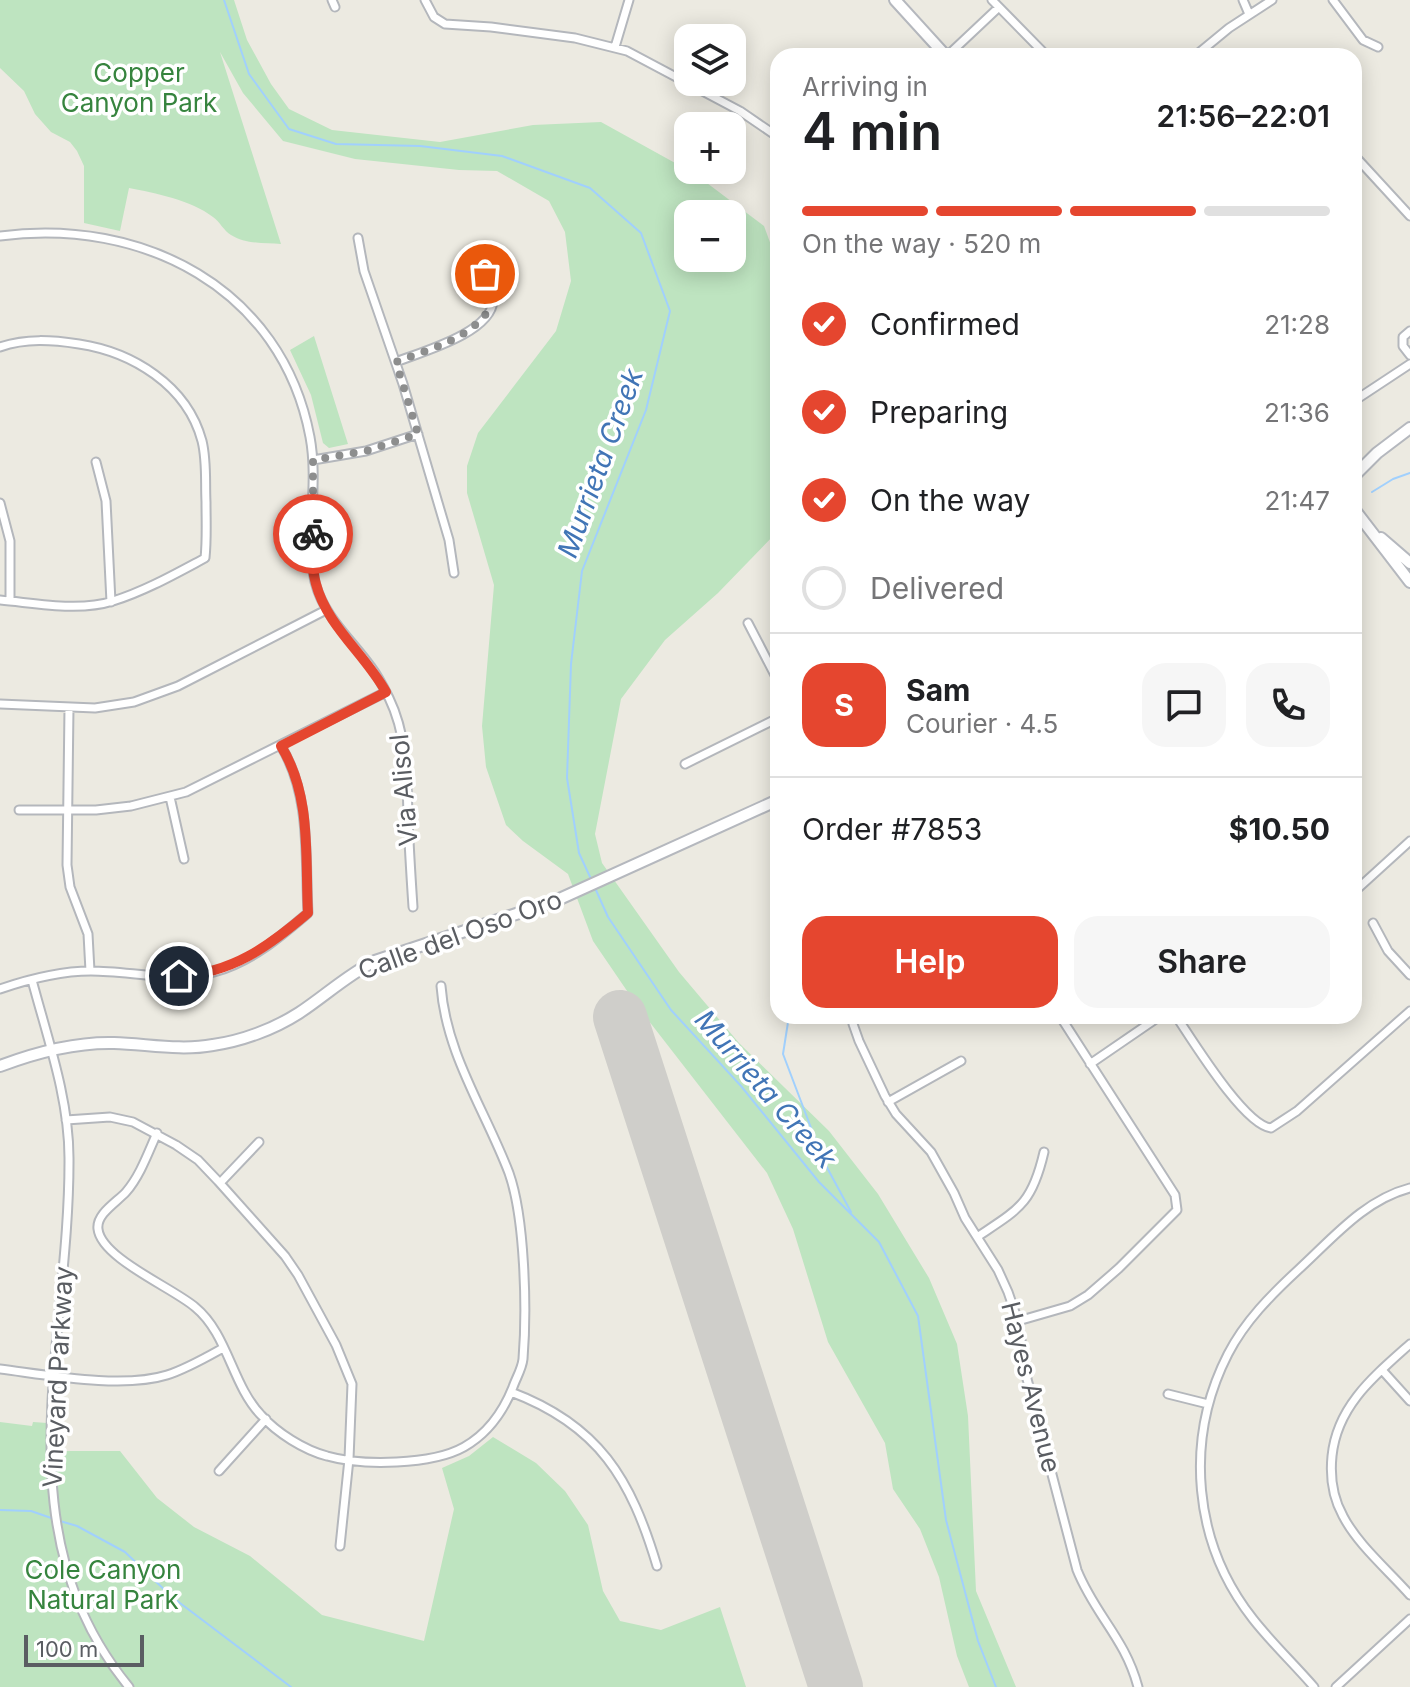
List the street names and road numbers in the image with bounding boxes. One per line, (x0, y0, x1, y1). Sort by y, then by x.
street label: Via Alisol (383, 733, 424, 847)
street label: Calle del Oso Oro (354, 883, 566, 986)
street label: Vineyard Parkway (36, 1265, 79, 1488)
street label: Hayes Avenue (995, 1298, 1068, 1476)

